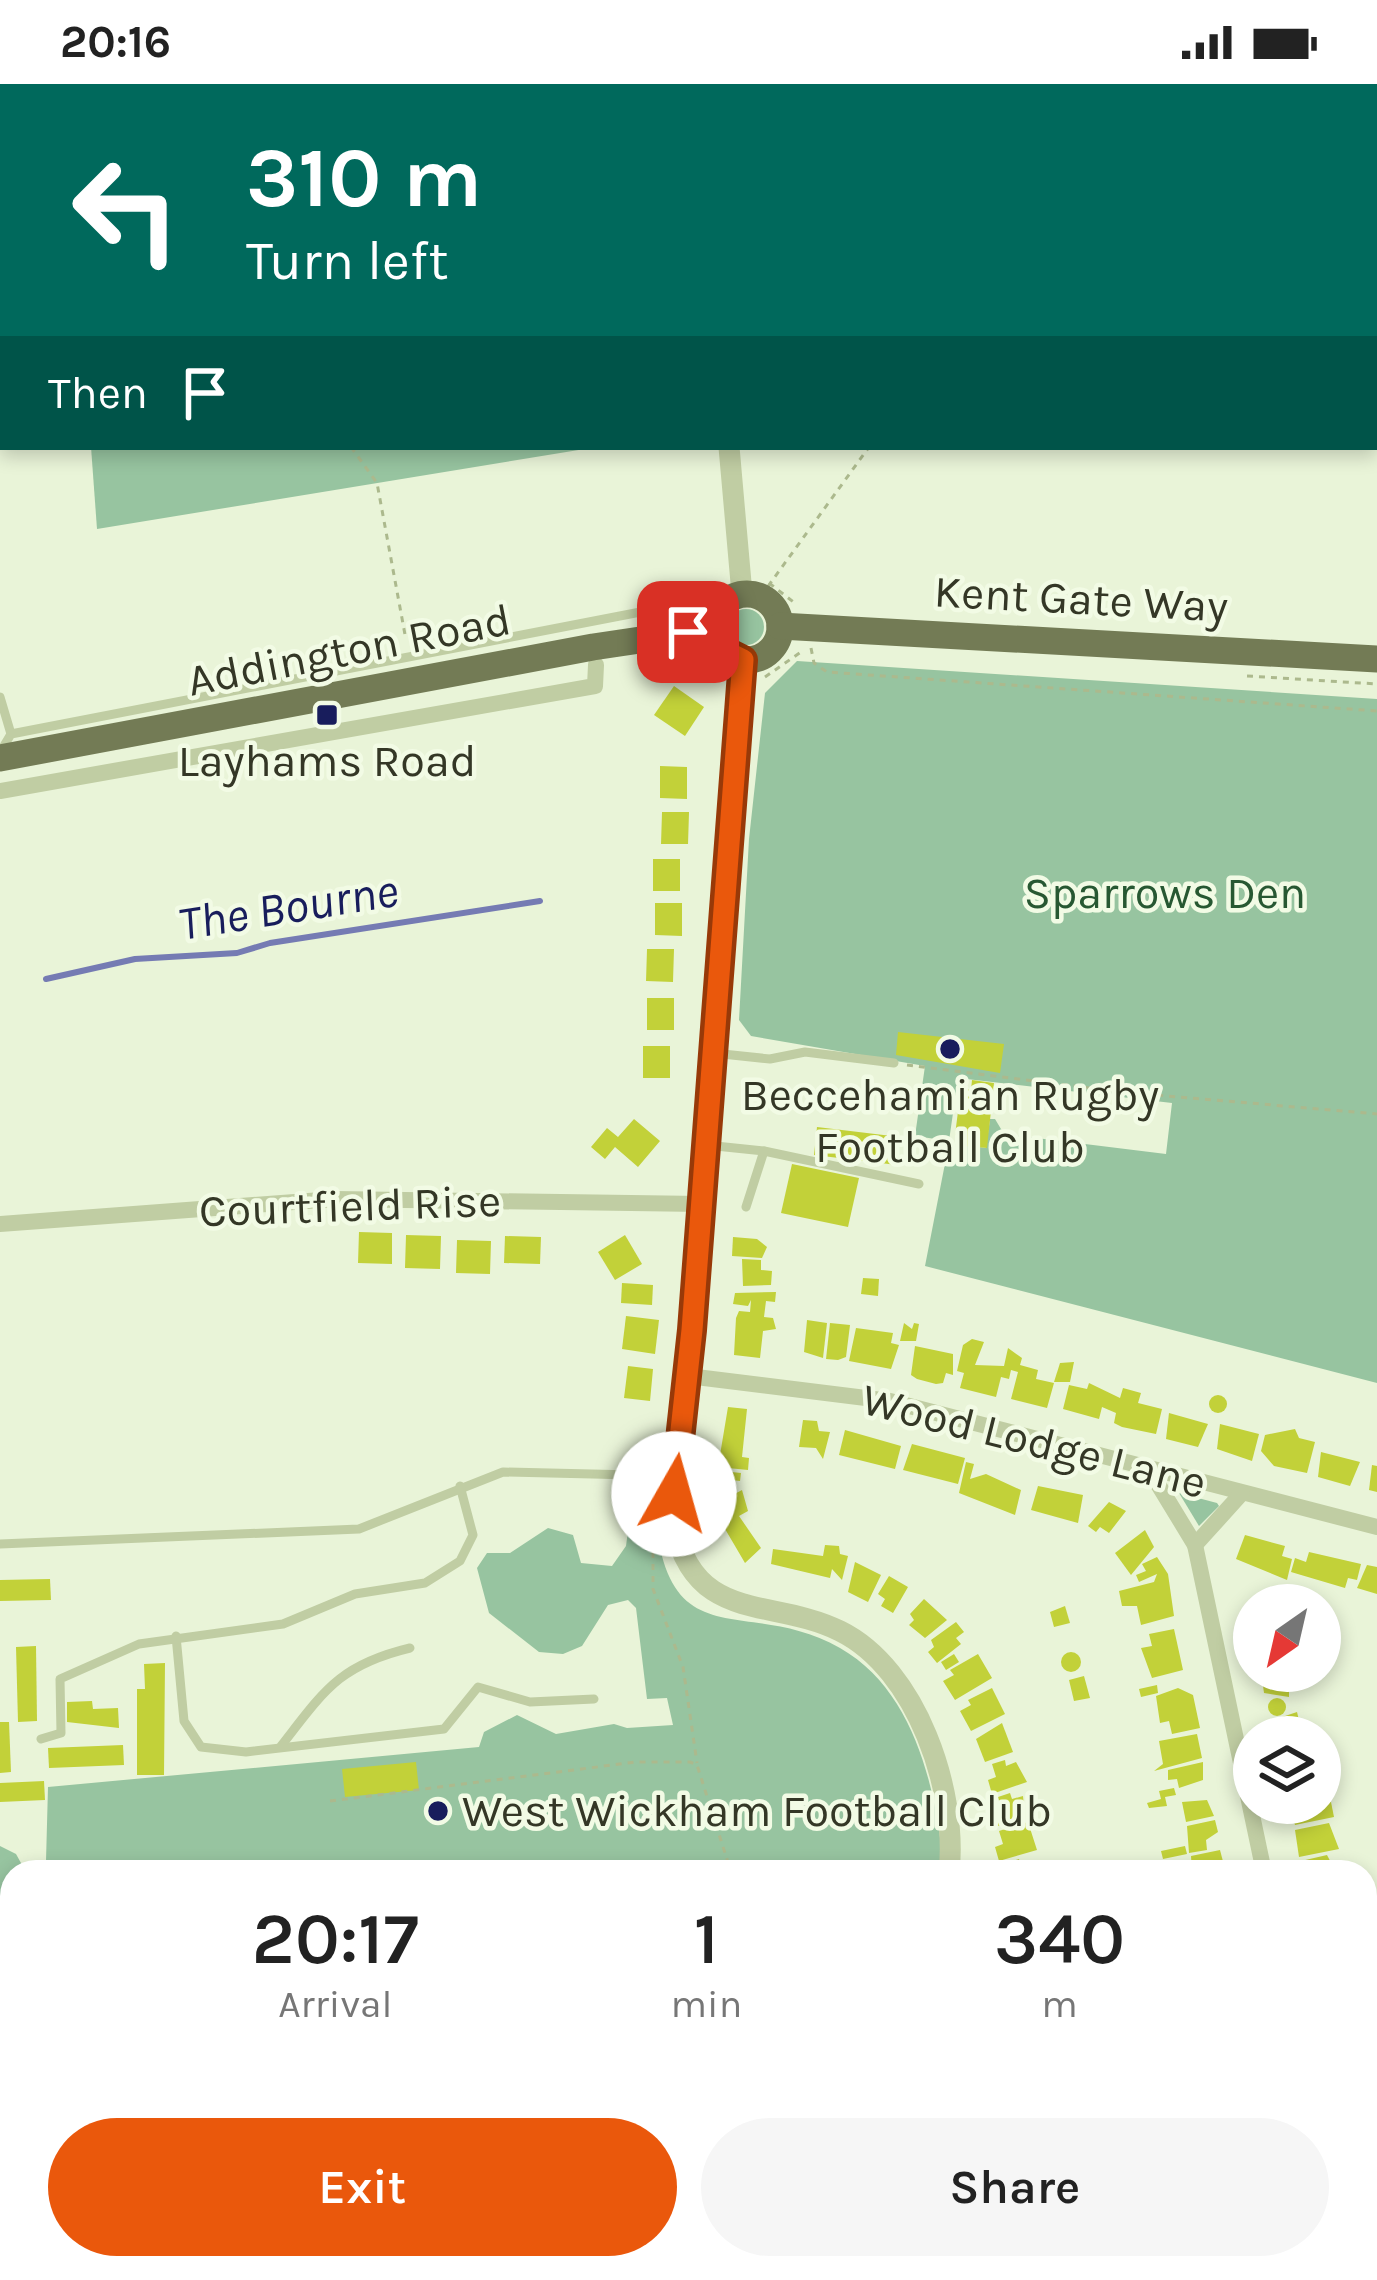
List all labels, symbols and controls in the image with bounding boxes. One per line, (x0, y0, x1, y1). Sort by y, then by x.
text: 20:16 (60, 16, 171, 68)
text: 310 m (246, 129, 482, 227)
icon: left (48, 132, 204, 288)
text: Turn left (246, 229, 449, 293)
icon: arrive (172, 360, 238, 426)
text: Then (48, 367, 148, 419)
street label: Kent Gate Way (933, 565, 1229, 634)
pin (637, 581, 739, 683)
street label: Addington Road (183, 593, 515, 708)
icon: arrive (655, 599, 721, 665)
marker: Layhams Road (314, 702, 340, 728)
place label: Layhams Road (178, 735, 476, 788)
water label: The Bourne (174, 862, 402, 952)
park label: Sparrows Den (1024, 867, 1306, 919)
marker: Beccehamian Rugby Football Club (937, 1036, 963, 1062)
place label: Beccehamian Rugby Football Club (741, 1069, 1159, 1173)
street label: Courtfield Rise (198, 1175, 502, 1237)
street label: Wood Lodge Lane (856, 1373, 1211, 1510)
position arrow (611, 1431, 737, 1557)
north arrow (1233, 1584, 1341, 1692)
map controls (1233, 1584, 1341, 1824)
button: layers (1233, 1716, 1341, 1824)
place label: West Wickham Football Club (462, 1785, 1052, 1837)
marker: West Wickham Football Club (425, 1798, 451, 1824)
text: 20:17 (252, 1897, 419, 1981)
text: 1 (694, 1897, 719, 1981)
text: 340 (994, 1897, 1125, 1981)
text: Arrival (278, 1981, 392, 2027)
text: min (671, 1981, 742, 2027)
text: m (1041, 1981, 1078, 2027)
button: Exit (48, 2118, 677, 2256)
button: Share (701, 2118, 1329, 2256)

